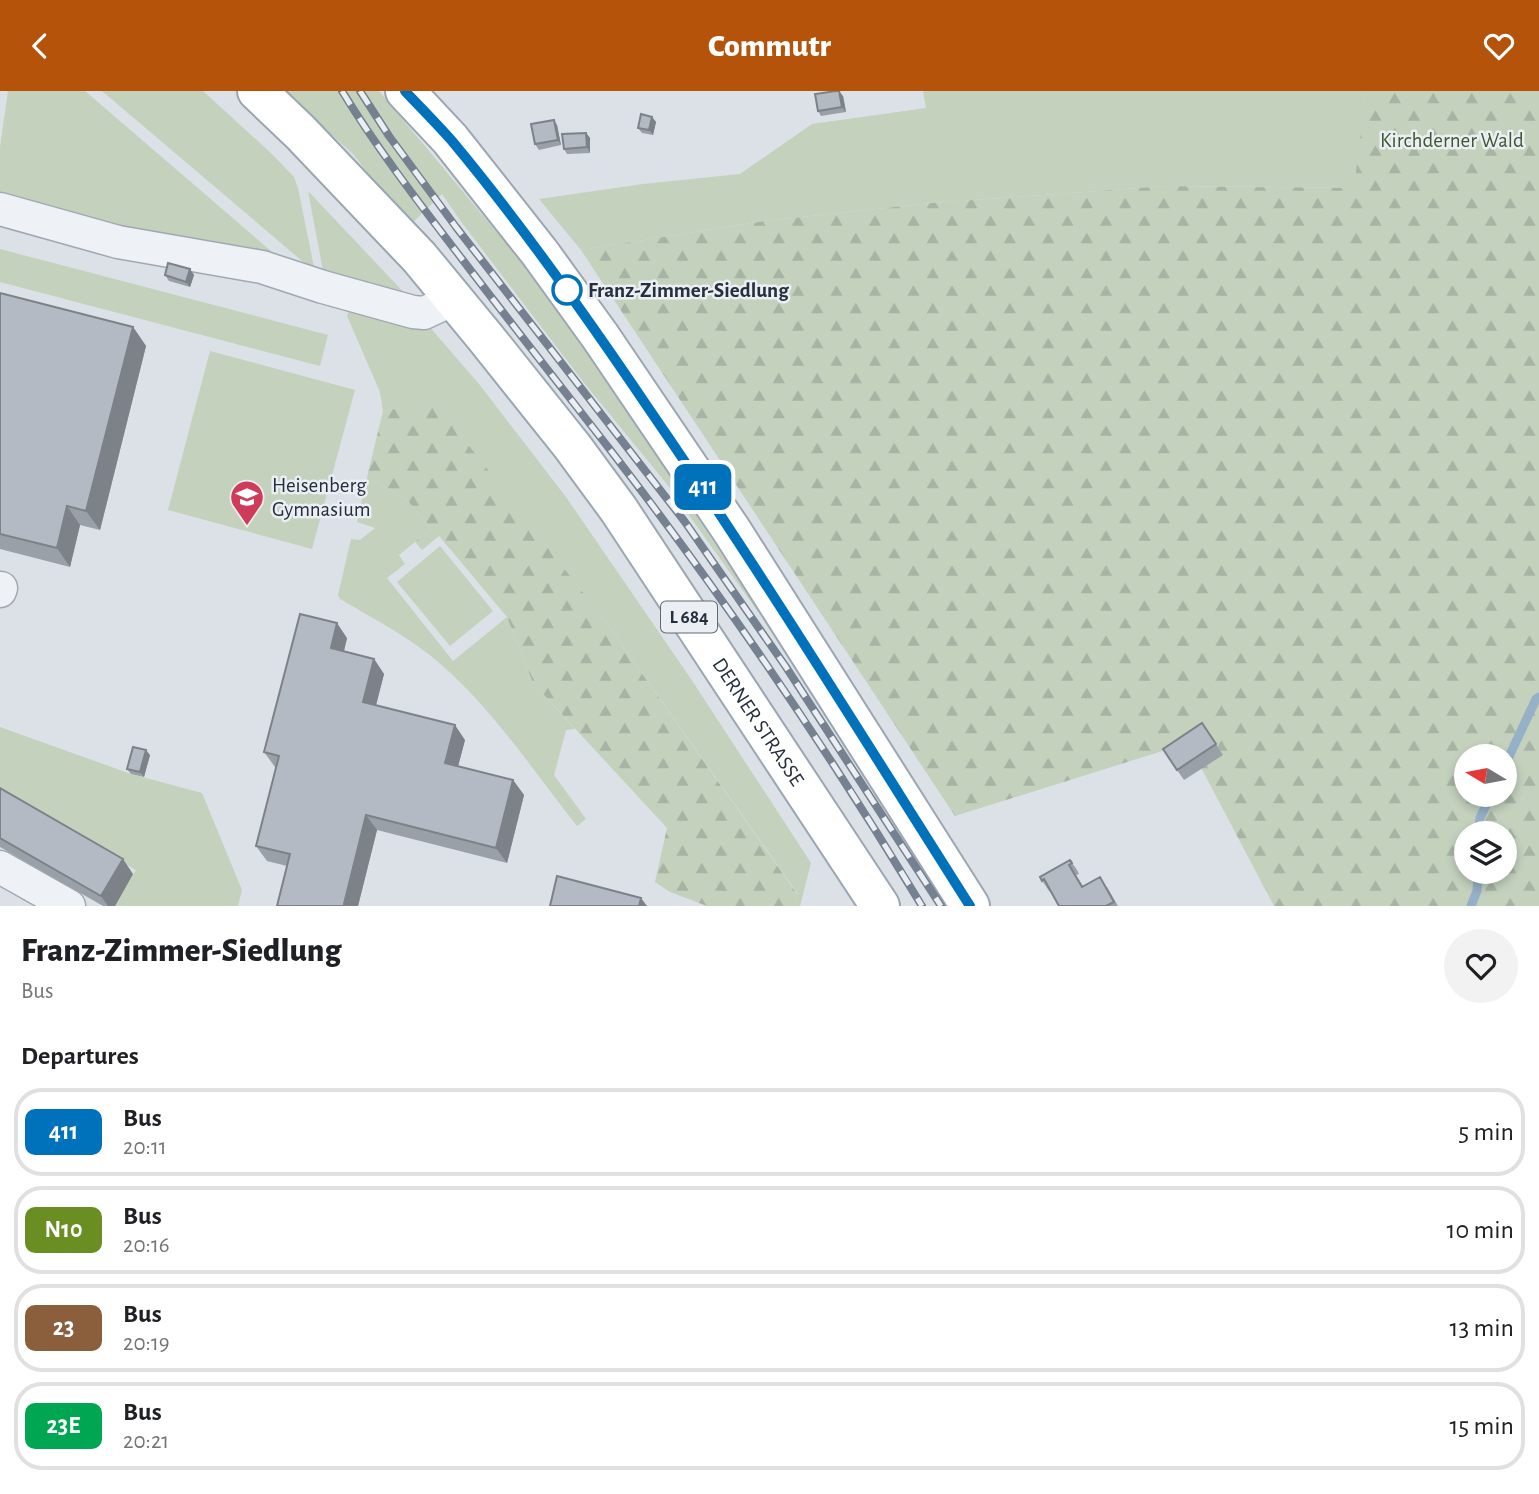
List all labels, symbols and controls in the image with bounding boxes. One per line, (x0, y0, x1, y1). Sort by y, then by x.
icon: back (21, 27, 59, 65)
icon: heart (1480, 27, 1518, 65)
text: Commutr (708, 30, 831, 62)
park label: Kirchderner Wald (1380, 130, 1524, 151)
marker: Franz-Zimmer-Siedlung (552, 275, 582, 305)
place label: Franz-Zimmer-Siedlung (588, 280, 789, 301)
line badge: 411 (663, 464, 743, 510)
place label: Heisenberg Gymnasium (272, 475, 370, 520)
text: 411 (688, 475, 718, 499)
school or university icon: Heisenberg Gymnasium (228, 478, 266, 527)
road number: L 684 (661, 601, 717, 632)
street label: DERNER STRASSE (709, 654, 808, 789)
north arrow (1454, 744, 1517, 807)
map controls (1454, 744, 1517, 884)
button: layers (1454, 821, 1517, 884)
button: heart (1444, 929, 1518, 1003)
text: Franz-Zimmer-Siedlung (21, 935, 341, 968)
text: Bus (21, 980, 54, 1003)
text: Departures (21, 1043, 139, 1069)
text: Bus (123, 1105, 162, 1131)
text: 5 min (1458, 1119, 1514, 1145)
text: 411 (49, 1120, 78, 1144)
text: 20:11 (123, 1136, 167, 1159)
text: Bus (123, 1203, 162, 1229)
text: 10 min (1447, 1217, 1514, 1243)
text: N10 (45, 1218, 82, 1242)
text: 20:16 (123, 1234, 170, 1257)
text: Bus (123, 1301, 162, 1327)
text: 13 min (1450, 1315, 1514, 1341)
text: 23 (53, 1316, 74, 1340)
text: 20:19 (123, 1332, 170, 1355)
text: Bus (123, 1399, 162, 1425)
text: 15 min (1449, 1413, 1514, 1439)
text: 23E (47, 1414, 80, 1438)
text: 20:21 (123, 1430, 169, 1453)

